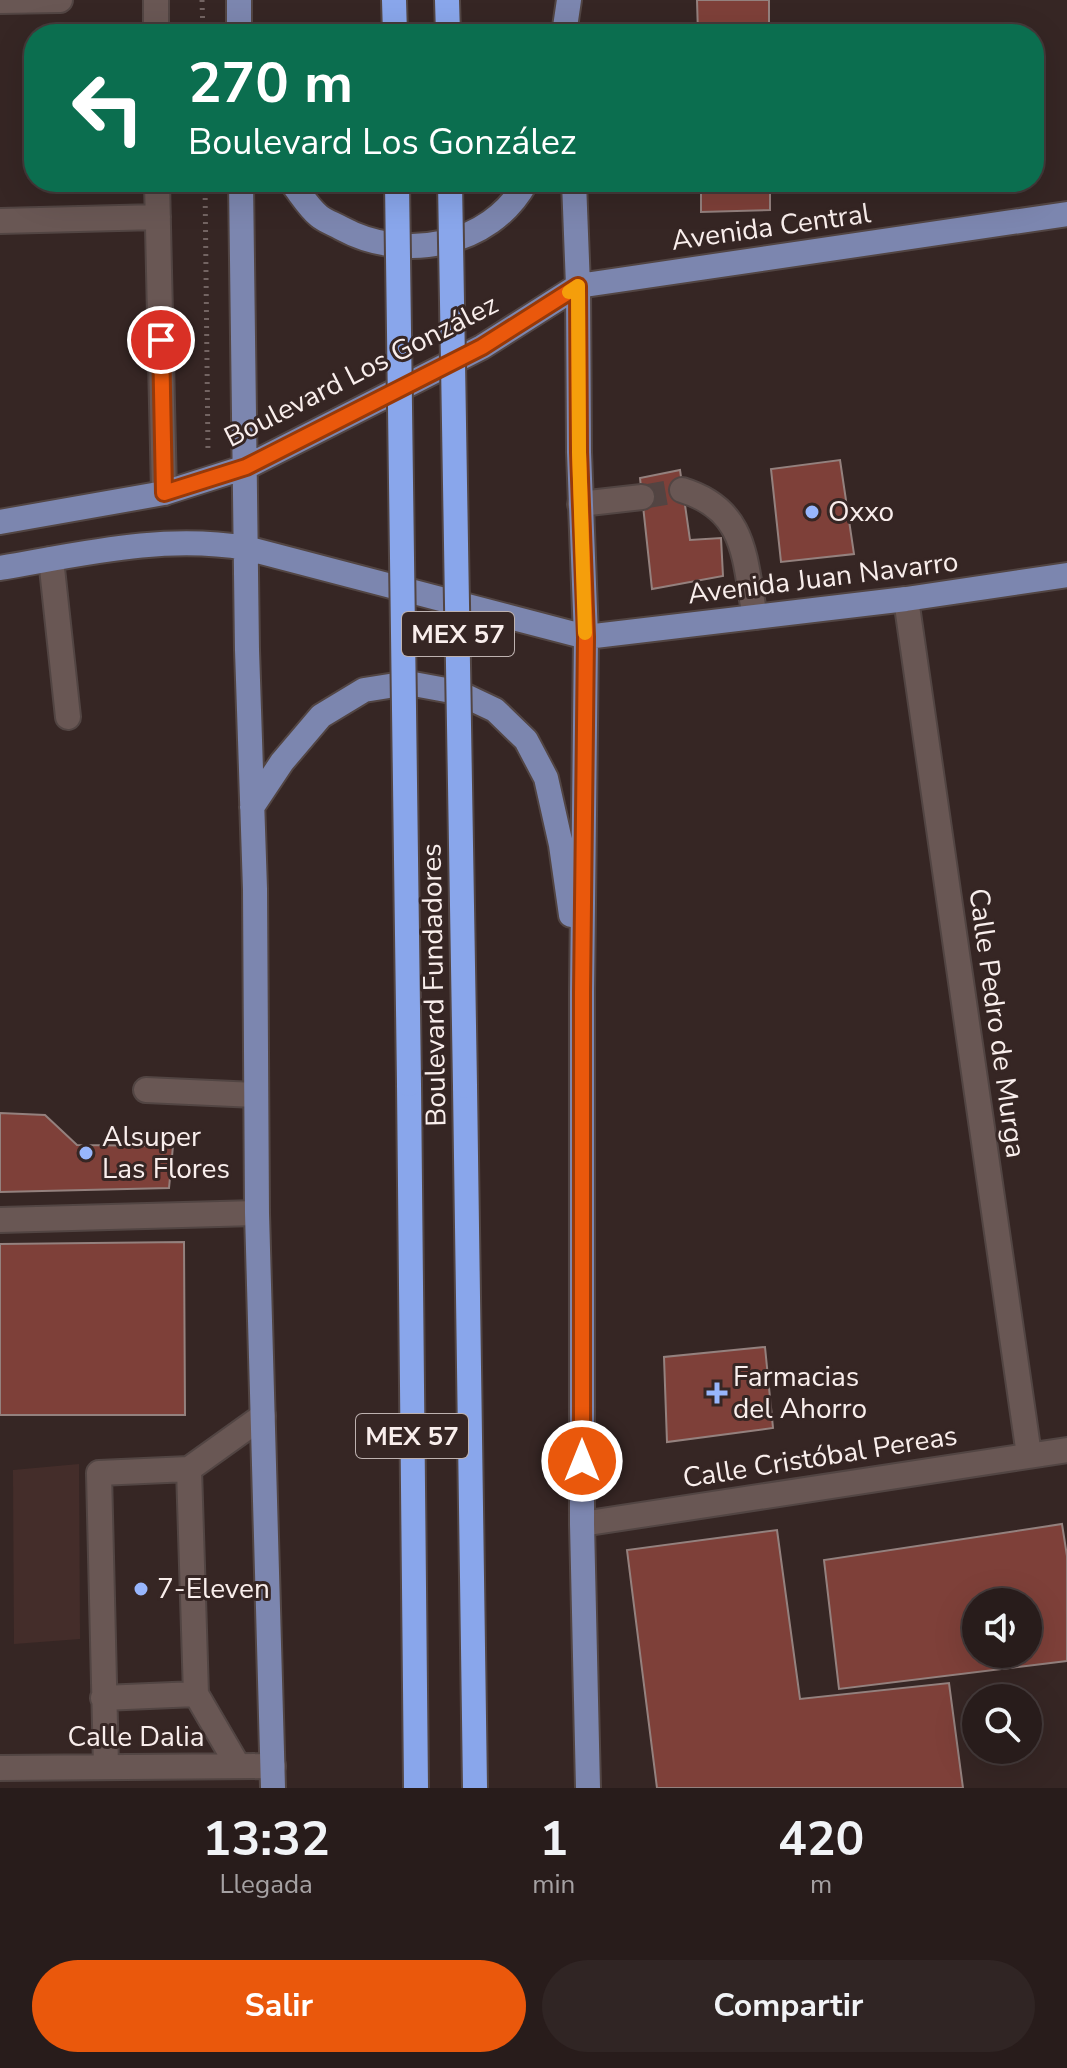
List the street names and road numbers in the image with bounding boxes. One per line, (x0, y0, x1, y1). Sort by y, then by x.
street label: Avenida Central (669, 194, 874, 260)
street label: Boulevard Los González (218, 285, 504, 457)
street label: Avenida Juan Navarro (686, 543, 960, 613)
road number: MEX 57 (402, 612, 514, 656)
street label: Boulevard Fundadores (413, 843, 455, 1127)
street label: Calle Pedro de Murga (959, 886, 1035, 1160)
road number: MEX 57 (356, 1414, 468, 1458)
street label: Calle Cristóbal Pereas (680, 1417, 960, 1497)
street label: Calle Dalia (68, 1718, 205, 1756)

